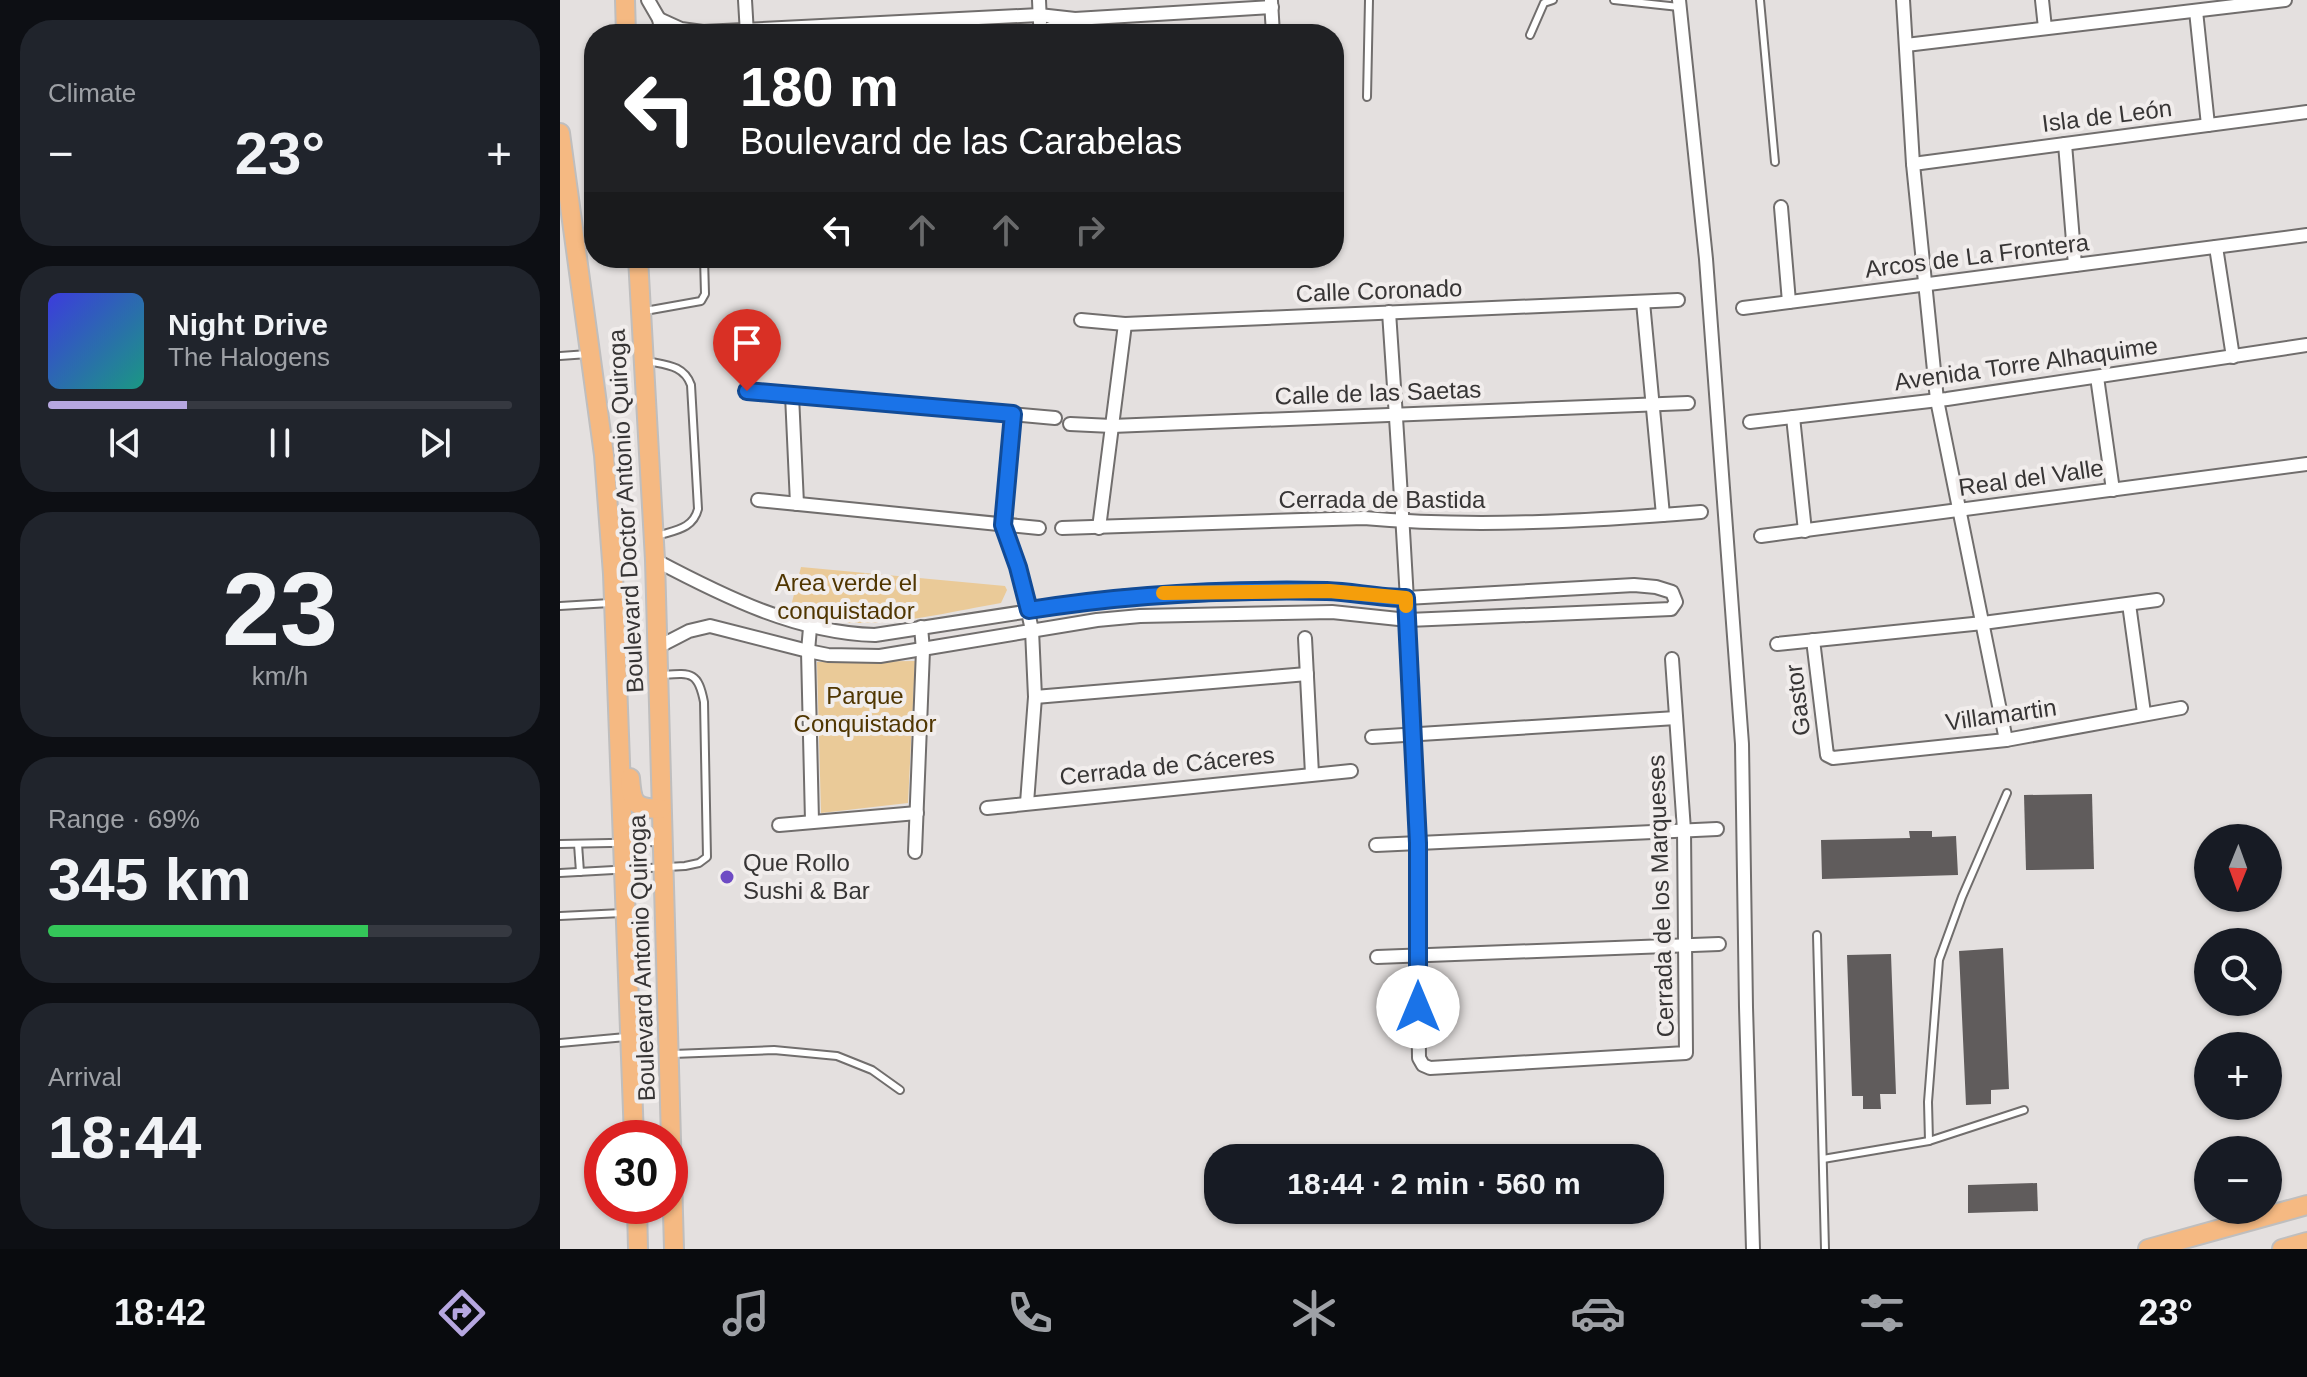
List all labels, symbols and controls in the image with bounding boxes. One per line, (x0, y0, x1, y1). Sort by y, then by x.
text: 180 m (740, 55, 899, 118)
icon: left (608, 56, 712, 160)
text: Climate (48, 78, 136, 108)
street label: Isla de León (2040, 94, 2173, 137)
text: 23° (235, 120, 325, 187)
text: Boulevard de las Carabelas (740, 121, 1182, 162)
text: − (48, 129, 74, 178)
text: + (486, 129, 512, 178)
icon: left (816, 208, 860, 252)
icon: ahead (900, 208, 944, 252)
icon: ahead (984, 208, 1028, 252)
icon: right (1068, 208, 1112, 252)
street label: Arcos de La Frontera (1863, 228, 2091, 283)
street label: Calle Coronado (1295, 274, 1463, 307)
text: Night Drive (168, 308, 328, 341)
pin (713, 309, 781, 391)
icon: arrive (725, 321, 769, 365)
street label: Boulevard Doctor Antonio Quiroga (602, 328, 649, 694)
street label: Avenida Torre Alhaquime (1892, 332, 2159, 395)
text: The Halogens (168, 342, 330, 372)
street label: Calle de las Saetas (1274, 375, 1482, 410)
icon: previous (103, 421, 147, 465)
icon: pause (258, 421, 302, 465)
icon: next (413, 421, 457, 465)
street label: Real del Valle (1957, 454, 2105, 501)
street label: Cerrada de Bastida (1279, 486, 1486, 513)
text: 23 (222, 551, 338, 667)
park label: Area verde el conquistador (775, 569, 917, 624)
text: km/h (252, 661, 308, 691)
street label: Gastor (1780, 663, 1815, 737)
park label: Parque Conquistador (794, 682, 936, 737)
street label: Villamartin (1944, 693, 2058, 736)
street label: Cerrada de Cáceres (1058, 741, 1276, 790)
street label: Cerrada de los Marqueses (1642, 754, 1679, 1038)
text: Range · 69% (48, 804, 200, 834)
street label: Boulevard Antonio Quiroga (623, 814, 660, 1102)
north arrow (2194, 824, 2282, 912)
map controls (2194, 824, 2282, 1224)
text: 345 km (48, 846, 252, 913)
place label: Que Rollo Sushi & Bar (743, 849, 870, 904)
marker: Que Rollo Sushi & Bar (718, 868, 736, 886)
button: search (2194, 928, 2282, 1016)
position arrow (1376, 965, 1460, 1049)
button: + (2194, 1032, 2282, 1120)
text: Arrival (48, 1062, 122, 1092)
text: 18:44 (48, 1104, 201, 1171)
speed limit sign: 30 (584, 1120, 688, 1224)
button: − (2194, 1136, 2282, 1224)
text: 18:44 · 2 min · 560 m (1287, 1167, 1581, 1200)
icon: directions (434, 1285, 490, 1341)
icon: music (718, 1285, 774, 1341)
icon: phone (1002, 1285, 1058, 1341)
icon: climate (1286, 1285, 1342, 1341)
icon: car (1570, 1285, 1626, 1341)
icon: filters (1854, 1285, 1910, 1341)
text: 18:42 (114, 1292, 206, 1333)
text: 23° (2138, 1292, 2193, 1333)

